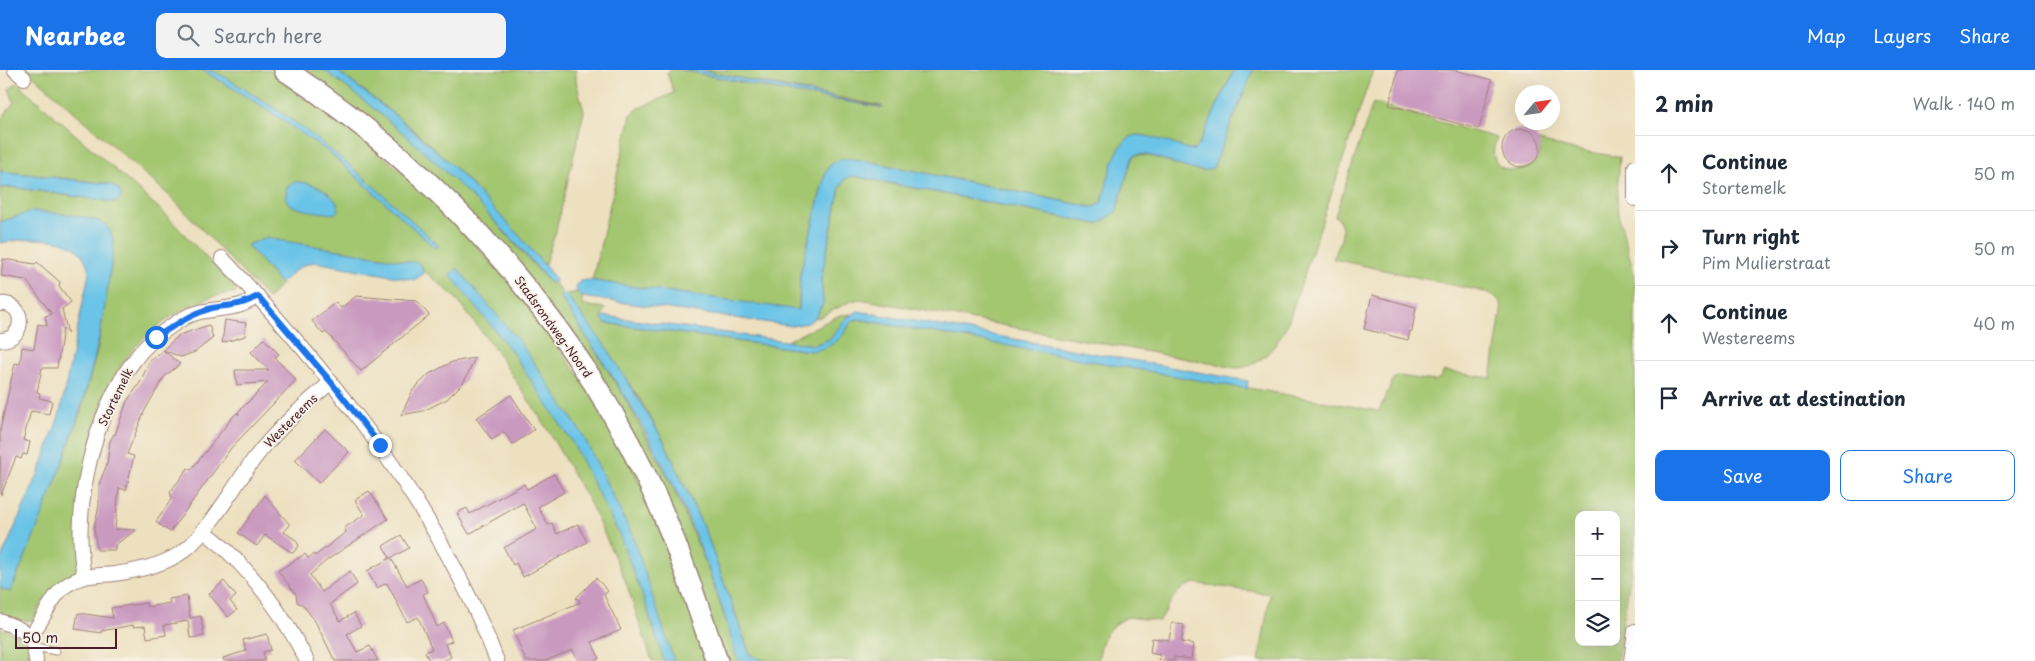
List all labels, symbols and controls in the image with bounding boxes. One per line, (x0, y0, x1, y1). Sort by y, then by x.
search box (156, 13, 506, 58)
text: Nearbee (25, 17, 126, 53)
icon: search (174, 21, 202, 49)
text: Search here (214, 21, 322, 49)
text: Map (1807, 22, 1846, 49)
text: Layers (1874, 22, 1931, 49)
text: Share (1959, 22, 2010, 49)
north arrow (1515, 85, 1560, 130)
text: 2 min (1655, 87, 1714, 119)
text: Walk · 140 m (1913, 91, 2015, 115)
text: Continue (1702, 147, 1788, 175)
icon: ahead (1655, 159, 1683, 187)
text: 50 m (1974, 161, 2015, 185)
text: Stortemelk (1702, 175, 1786, 199)
text: Turn right (1702, 222, 1800, 250)
icon: right (1655, 234, 1683, 262)
text: 50 m (1974, 236, 2015, 260)
text: Pim Mulierstraat (1702, 250, 1831, 274)
street label: Stadsrondweg-Noord (511, 272, 597, 381)
text: Continue (1702, 297, 1788, 325)
icon: ahead (1655, 309, 1683, 337)
text: 40 m (1973, 311, 2015, 335)
text: Westereems (1702, 325, 1795, 349)
route start (145, 326, 168, 349)
street label: Stortemelk (93, 364, 137, 429)
icon: arrive (1655, 384, 1683, 412)
text: Arrive at destination (1702, 384, 1906, 412)
street label: Westereems (259, 389, 322, 451)
route end (369, 434, 392, 457)
button: Save (1655, 450, 1830, 501)
button: Share (1840, 450, 2015, 501)
map controls (1575, 511, 1620, 646)
button: + (1575, 511, 1620, 556)
button: − (1575, 556, 1620, 601)
button: layers (1575, 601, 1620, 646)
scale bar (15, 626, 118, 649)
text: 50 m (22, 627, 58, 648)

